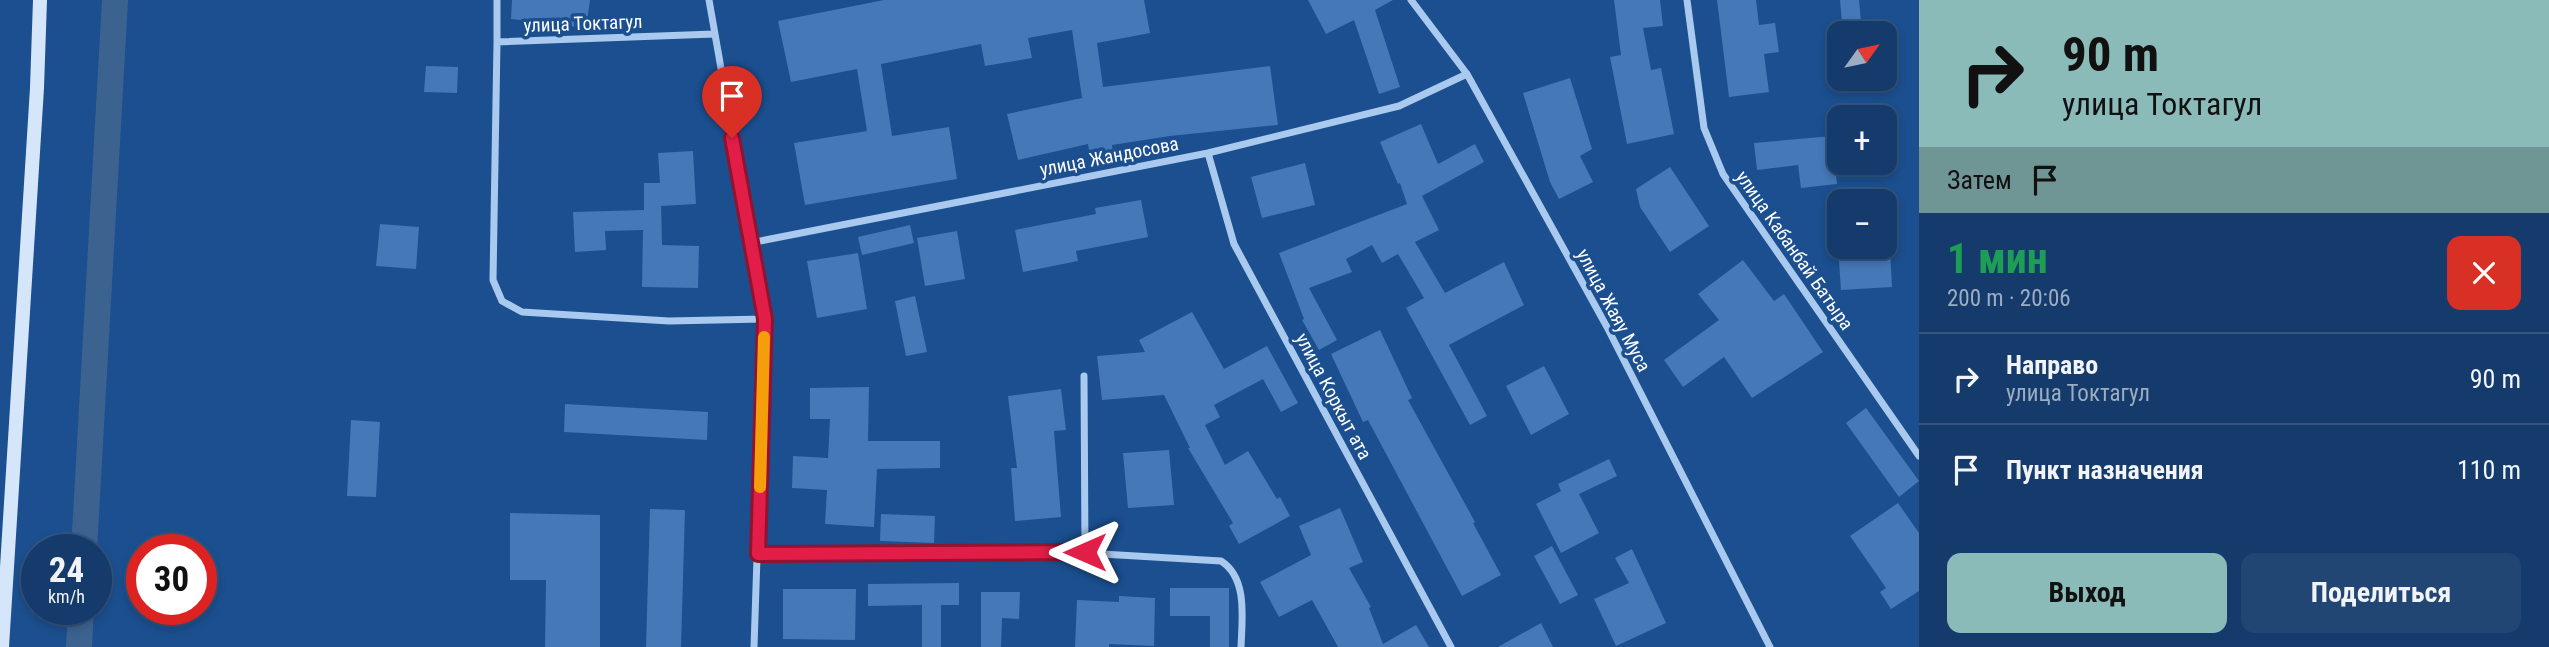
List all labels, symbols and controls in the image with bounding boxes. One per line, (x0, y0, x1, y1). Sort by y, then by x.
street label: улица Токтагул (523, 10, 643, 37)
north arrow (1827, 21, 1897, 91)
map controls (1827, 21, 1897, 259)
text: 90 m (2062, 26, 2159, 83)
icon: right (1947, 28, 2038, 119)
pin (702, 66, 762, 138)
icon: arrive (713, 77, 751, 115)
text: улица Токтагул (2062, 85, 2262, 123)
button: + (1827, 105, 1897, 175)
street label: улица Жандосова (1038, 132, 1180, 181)
icon: arrive (2026, 161, 2064, 199)
text: Затем (1947, 165, 2012, 195)
street label: улица Кабанбай Батыра (1731, 166, 1858, 334)
button: − (1827, 189, 1897, 259)
text: 1 мин (1947, 234, 2048, 283)
button: close (2447, 236, 2521, 310)
street label: улица Жаяу Муса (1571, 245, 1656, 376)
text: 200 m · 20:06 (1947, 285, 2071, 312)
street label: улица Коркыт ата (1291, 329, 1377, 463)
text: Направо (2006, 350, 2098, 380)
icon: right (1947, 360, 1985, 398)
text: 90 m (2470, 364, 2521, 394)
text: улица Токтагул (2006, 380, 2150, 407)
icon: arrive (1947, 451, 1985, 489)
text: Пункт назначения (2006, 455, 2204, 485)
text: 110 m (2457, 455, 2521, 485)
position arrow (1048, 515, 1122, 589)
speed limit sign: 30 (126, 534, 217, 625)
text: 24 (49, 550, 84, 591)
button: Выход (1947, 553, 2227, 633)
button: Поделиться (2241, 553, 2521, 633)
text: km/h (48, 586, 85, 607)

